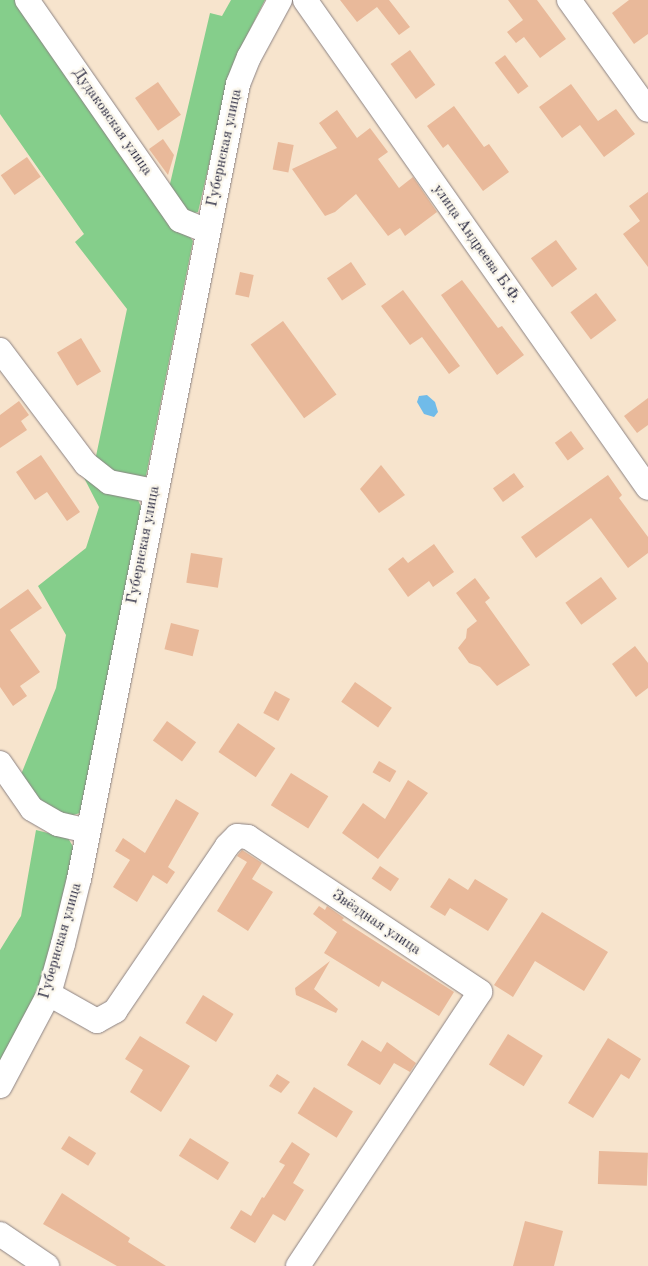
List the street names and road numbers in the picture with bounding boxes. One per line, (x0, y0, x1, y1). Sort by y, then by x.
street label: Дудаковская улица (68, 65, 156, 179)
street label: Губернская улица (204, 87, 246, 209)
street label: улица Андреева Б.Ф. (428, 181, 524, 307)
street label: Губернская улица (124, 484, 164, 606)
street label: Губернская улица (36, 881, 86, 1001)
street label: Звёздная улица (328, 887, 424, 959)

